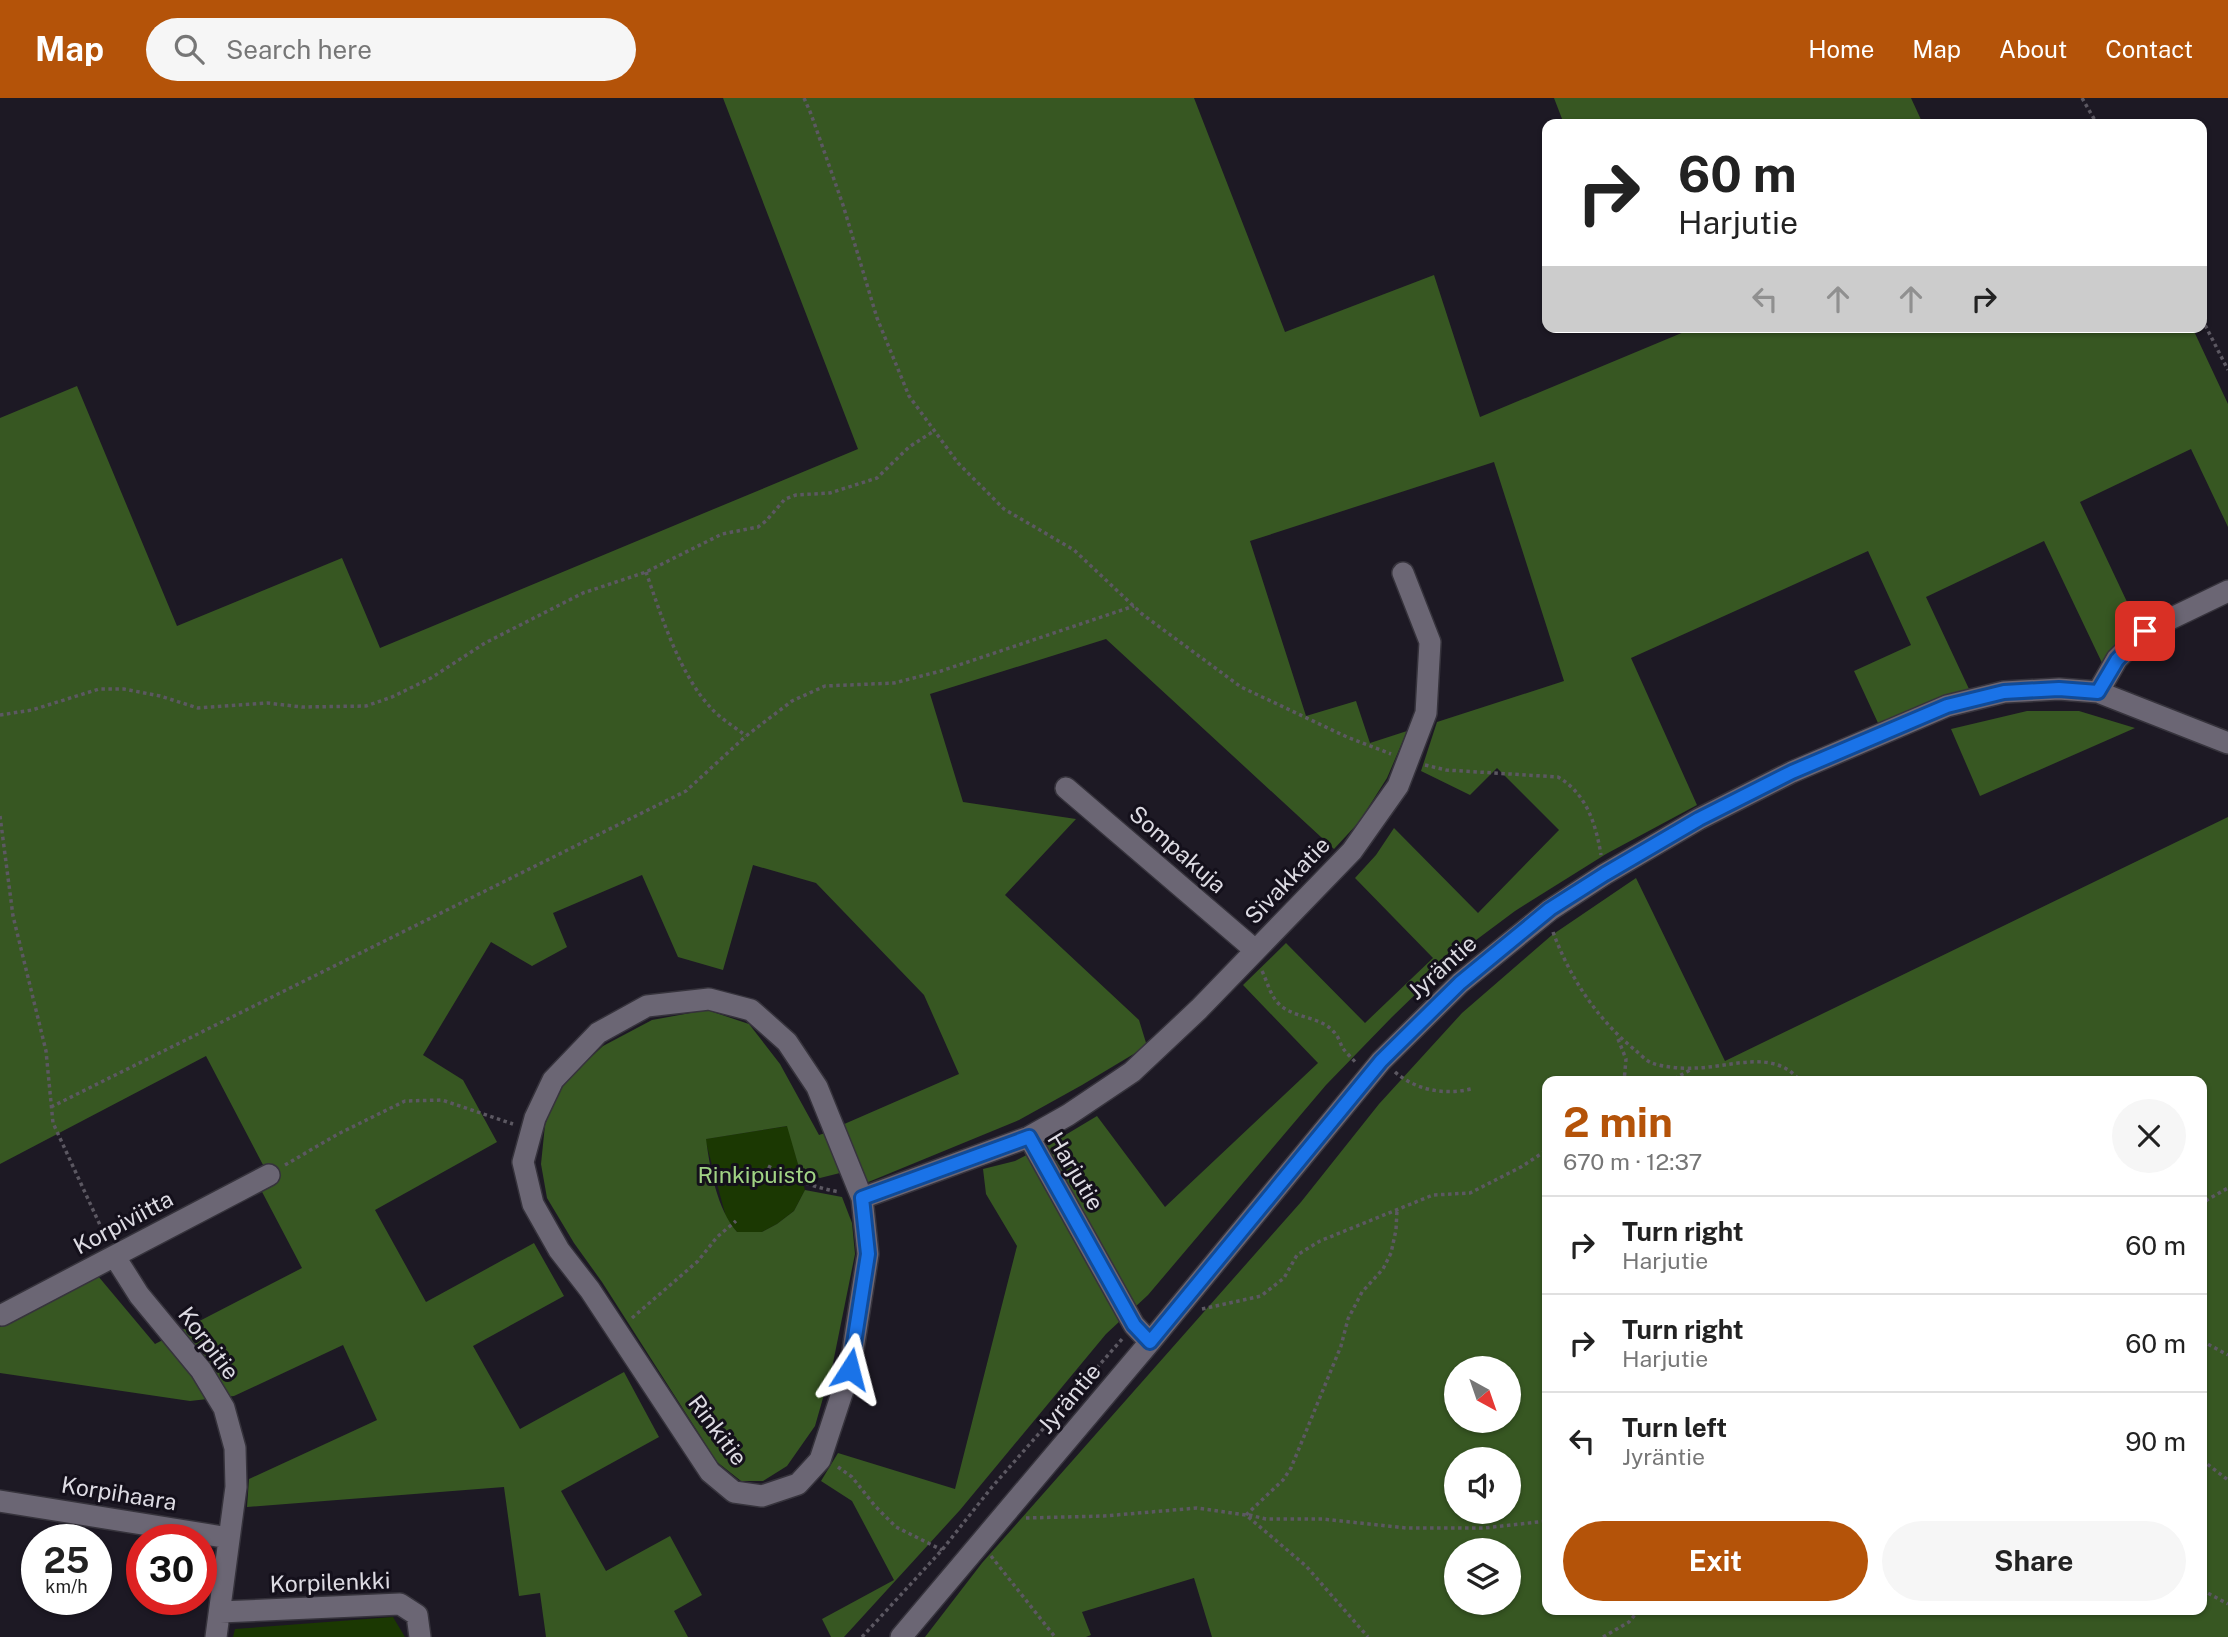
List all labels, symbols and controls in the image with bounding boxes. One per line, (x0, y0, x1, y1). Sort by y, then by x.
search box (146, 18, 636, 81)
text: Map (35, 30, 104, 68)
icon: search (170, 30, 208, 68)
text: Search here (226, 34, 372, 65)
text: Home (1808, 35, 1874, 63)
text: Map (1912, 35, 1961, 63)
text: About (1999, 35, 2067, 63)
text: Contact (2105, 35, 2193, 63)
text: 60 m (1678, 145, 1797, 203)
icon: right (1563, 147, 1654, 238)
text: Harjutie (1678, 204, 1798, 241)
icon: left (1746, 280, 1784, 318)
icon: ahead (1819, 280, 1857, 318)
icon: ahead (1892, 280, 1930, 318)
icon: right (1965, 280, 2003, 318)
pin (2115, 601, 2175, 661)
icon: arrive (2126, 612, 2164, 650)
street label: Sompakuja (1124, 800, 1232, 898)
street label: Sivakkatie (1239, 831, 1335, 929)
street label: Jyräntie (1402, 929, 1482, 1005)
text: 2 min (1563, 1097, 1673, 1146)
button: close (2112, 1099, 2186, 1173)
street label: Harjutie (1042, 1127, 1110, 1215)
text: 670 m · 12:37 (1563, 1148, 1702, 1175)
park label: Rinkipuisto (697, 1161, 817, 1188)
street label: Korpiviitta (69, 1185, 177, 1259)
text: Turn right (1622, 1216, 1744, 1247)
icon: right (1563, 1226, 1601, 1264)
text: 60 m (2125, 1230, 2186, 1261)
text: Harjutie (1622, 1247, 1708, 1274)
street label: Korpitie (173, 1301, 245, 1385)
text: Turn right (1622, 1314, 1744, 1345)
icon: right (1563, 1324, 1601, 1362)
text: 60 m (2125, 1328, 2186, 1359)
position arrow (813, 1332, 887, 1406)
text: Harjutie (1622, 1345, 1708, 1372)
north arrow (1444, 1356, 1521, 1433)
map controls (1444, 1356, 1521, 1615)
street label: Jyräntie (1032, 1358, 1106, 1438)
street label: Rinkitie (683, 1390, 753, 1470)
text: Turn left (1622, 1412, 1727, 1443)
icon: left (1563, 1422, 1601, 1460)
text: 90 m (2125, 1426, 2186, 1457)
text: Jyräntie (1622, 1443, 1705, 1470)
button: sound (1444, 1447, 1521, 1524)
street label: Korpihaara (59, 1471, 179, 1515)
button: Exit (1563, 1521, 1868, 1601)
button: Share (1882, 1521, 2186, 1601)
speed limit sign: 30 (126, 1524, 217, 1615)
button: layers (1444, 1538, 1521, 1615)
text: 25 (44, 1540, 89, 1581)
street label: Korpilenkki (269, 1566, 391, 1598)
text: km/h (45, 1576, 88, 1597)

